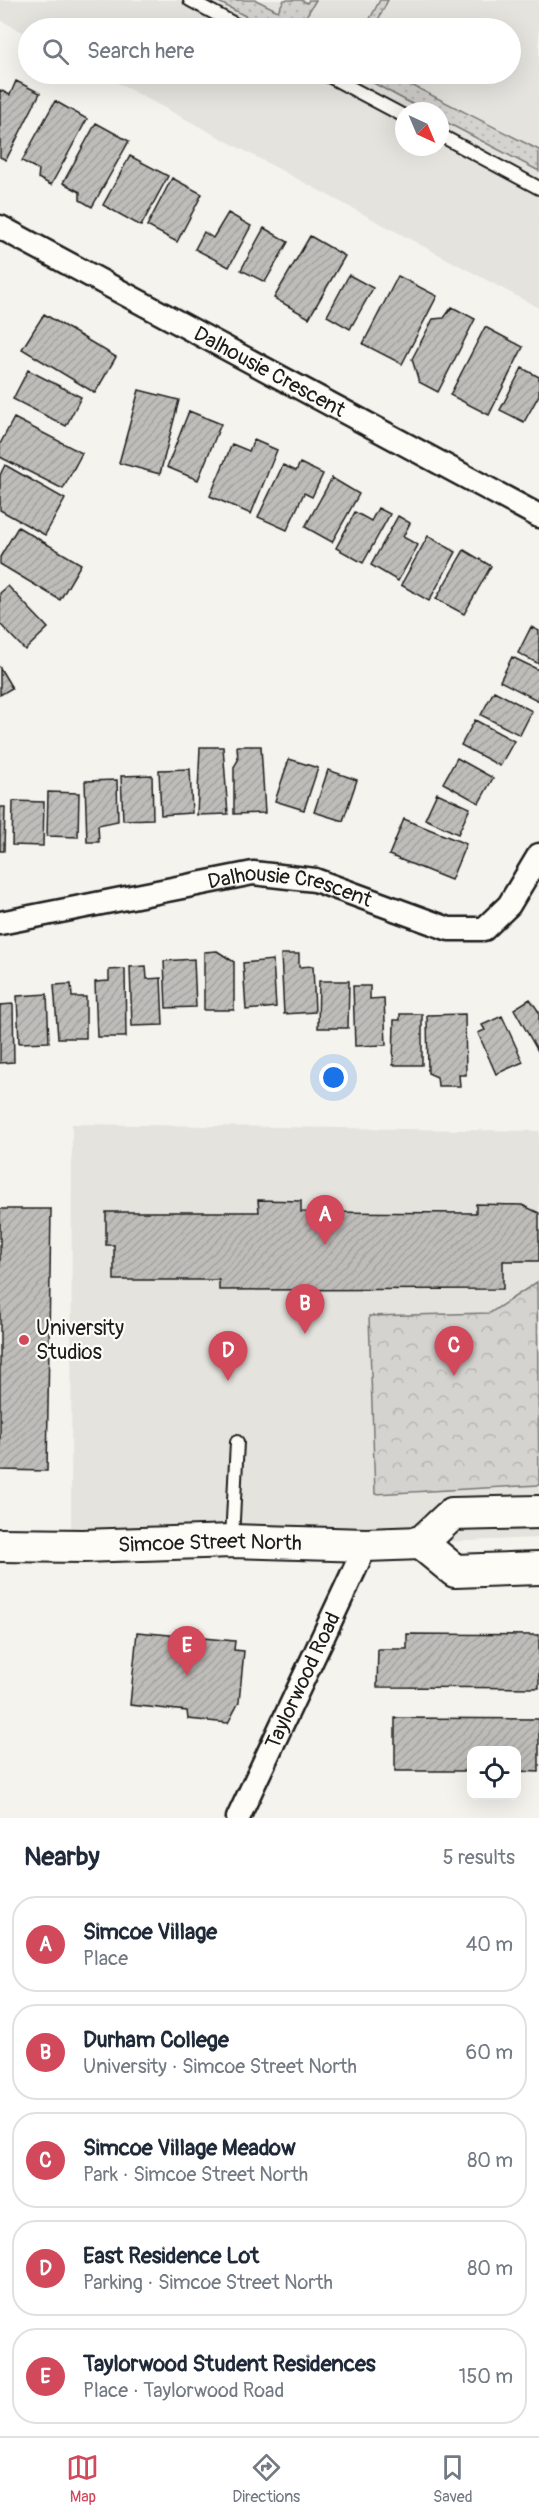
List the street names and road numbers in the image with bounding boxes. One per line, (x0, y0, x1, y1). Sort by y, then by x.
street label: Dalhousie Crescent (189, 320, 351, 424)
street label: Dalhousie Crescent (205, 859, 376, 913)
street label: Simcoe Street North (118, 1527, 302, 1558)
street label: Taylorwood Road (259, 1608, 346, 1753)

